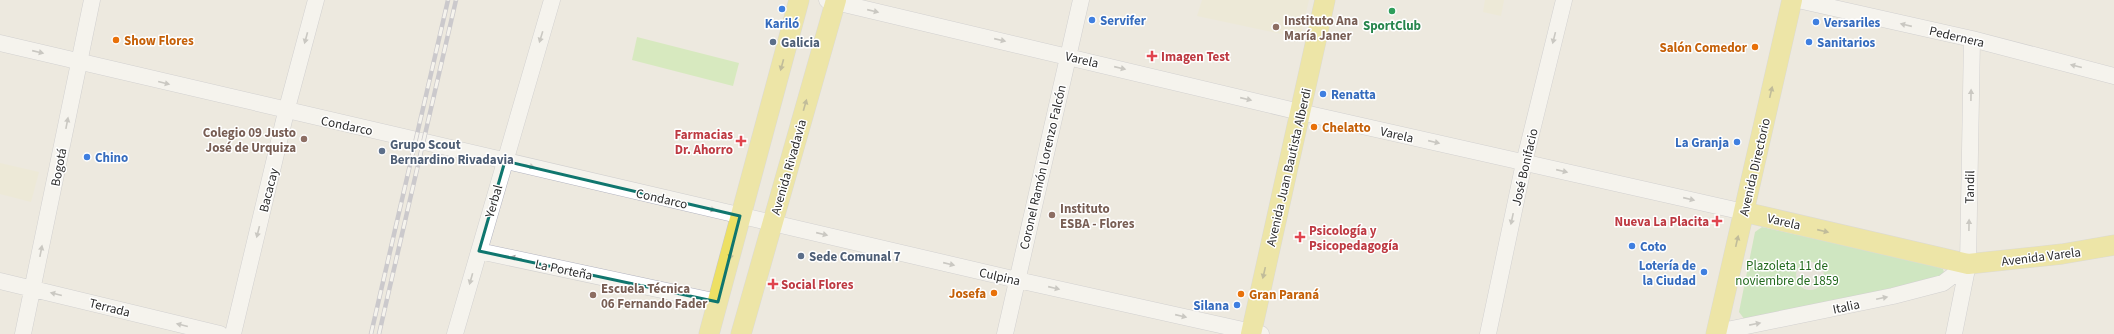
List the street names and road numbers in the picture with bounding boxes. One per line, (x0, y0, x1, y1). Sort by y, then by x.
street label: Pedernera (1927, 22, 1986, 52)
street label: Varela (1063, 47, 1100, 73)
street label: Coronel Ramón Lorenzo Falcón (1015, 83, 1071, 251)
street label: Avenida Juan Bautista Alberdi (1262, 86, 1316, 248)
street label: Condarco (319, 112, 374, 140)
street label: Avenida Rivadavia (767, 117, 811, 217)
street label: Avenida Directorio (1735, 117, 1775, 218)
street label: Varela (1378, 122, 1415, 148)
street label: José Bonifacio (1507, 127, 1543, 208)
street label: Bogotá (46, 147, 71, 188)
street label: Bacacay (255, 166, 283, 214)
street label: Tandil (1961, 170, 1979, 204)
street label: Yerbal (480, 183, 507, 221)
street label: Condarco (634, 184, 689, 214)
street label: Varela (1765, 209, 1802, 235)
street label: Avenida Varela (2000, 243, 2082, 271)
street label: La Porteña (533, 255, 594, 285)
street label: Culpina (977, 264, 1022, 290)
street label: Terrada (87, 294, 132, 322)
street label: Italia (1831, 295, 1861, 319)

